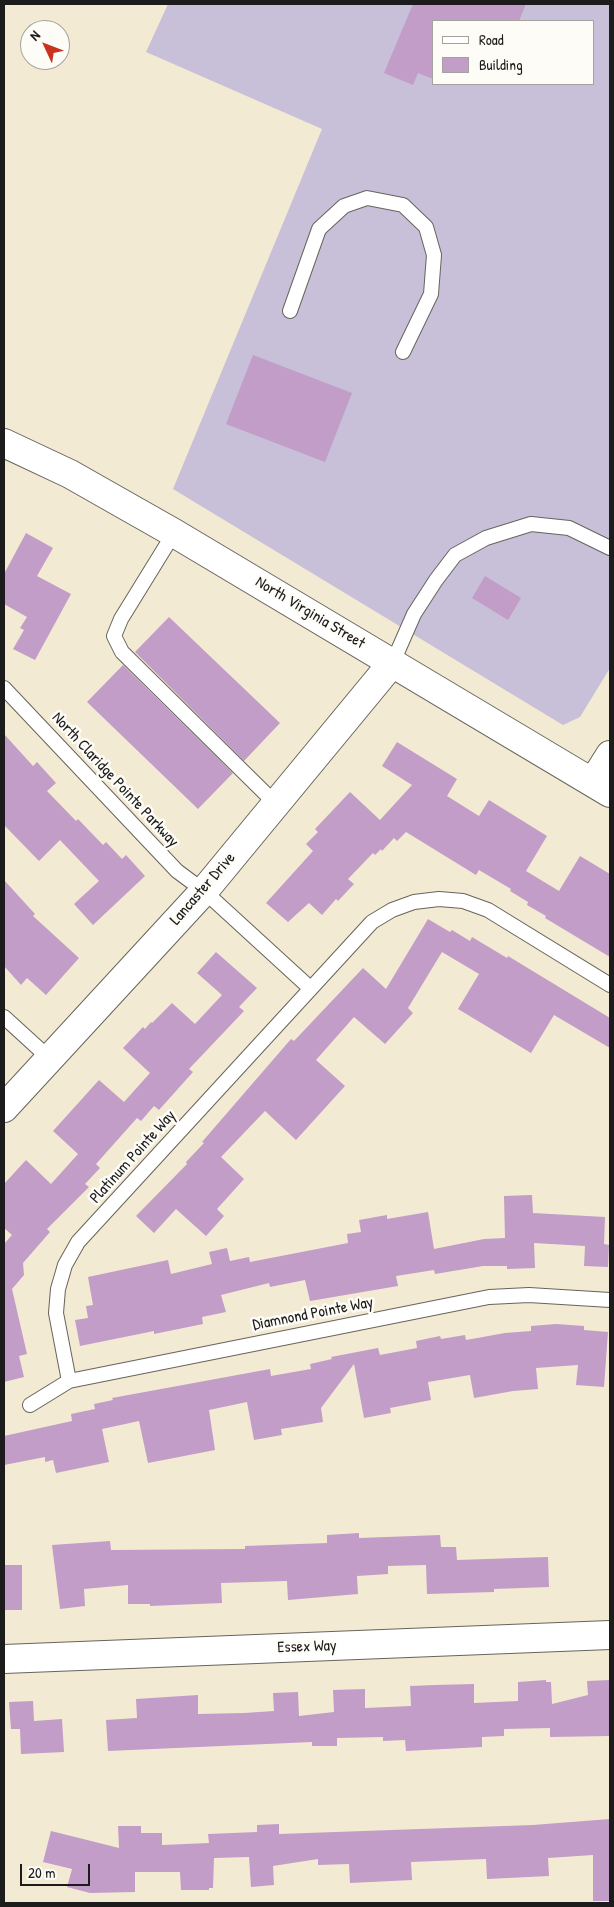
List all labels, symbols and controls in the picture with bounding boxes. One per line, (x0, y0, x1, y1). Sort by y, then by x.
north arrow (20, 20, 70, 70)
legend (432, 20, 594, 85)
text: N (25, 26, 44, 44)
text: Road (479, 29, 504, 50)
text: Building (479, 54, 523, 75)
street label: North Virginia Street (252, 573, 368, 653)
street label: North Claridge Pointe Parkway (48, 709, 182, 851)
street label: Lancaster Drive (166, 849, 240, 929)
street label: Platinum Pointe Way (86, 1106, 180, 1208)
street label: Diamnond Pointe Way (251, 1293, 375, 1335)
street label: Essex Way (277, 1636, 337, 1658)
scale bar (22, 1854, 92, 1886)
text: 20 m (28, 1862, 55, 1883)

